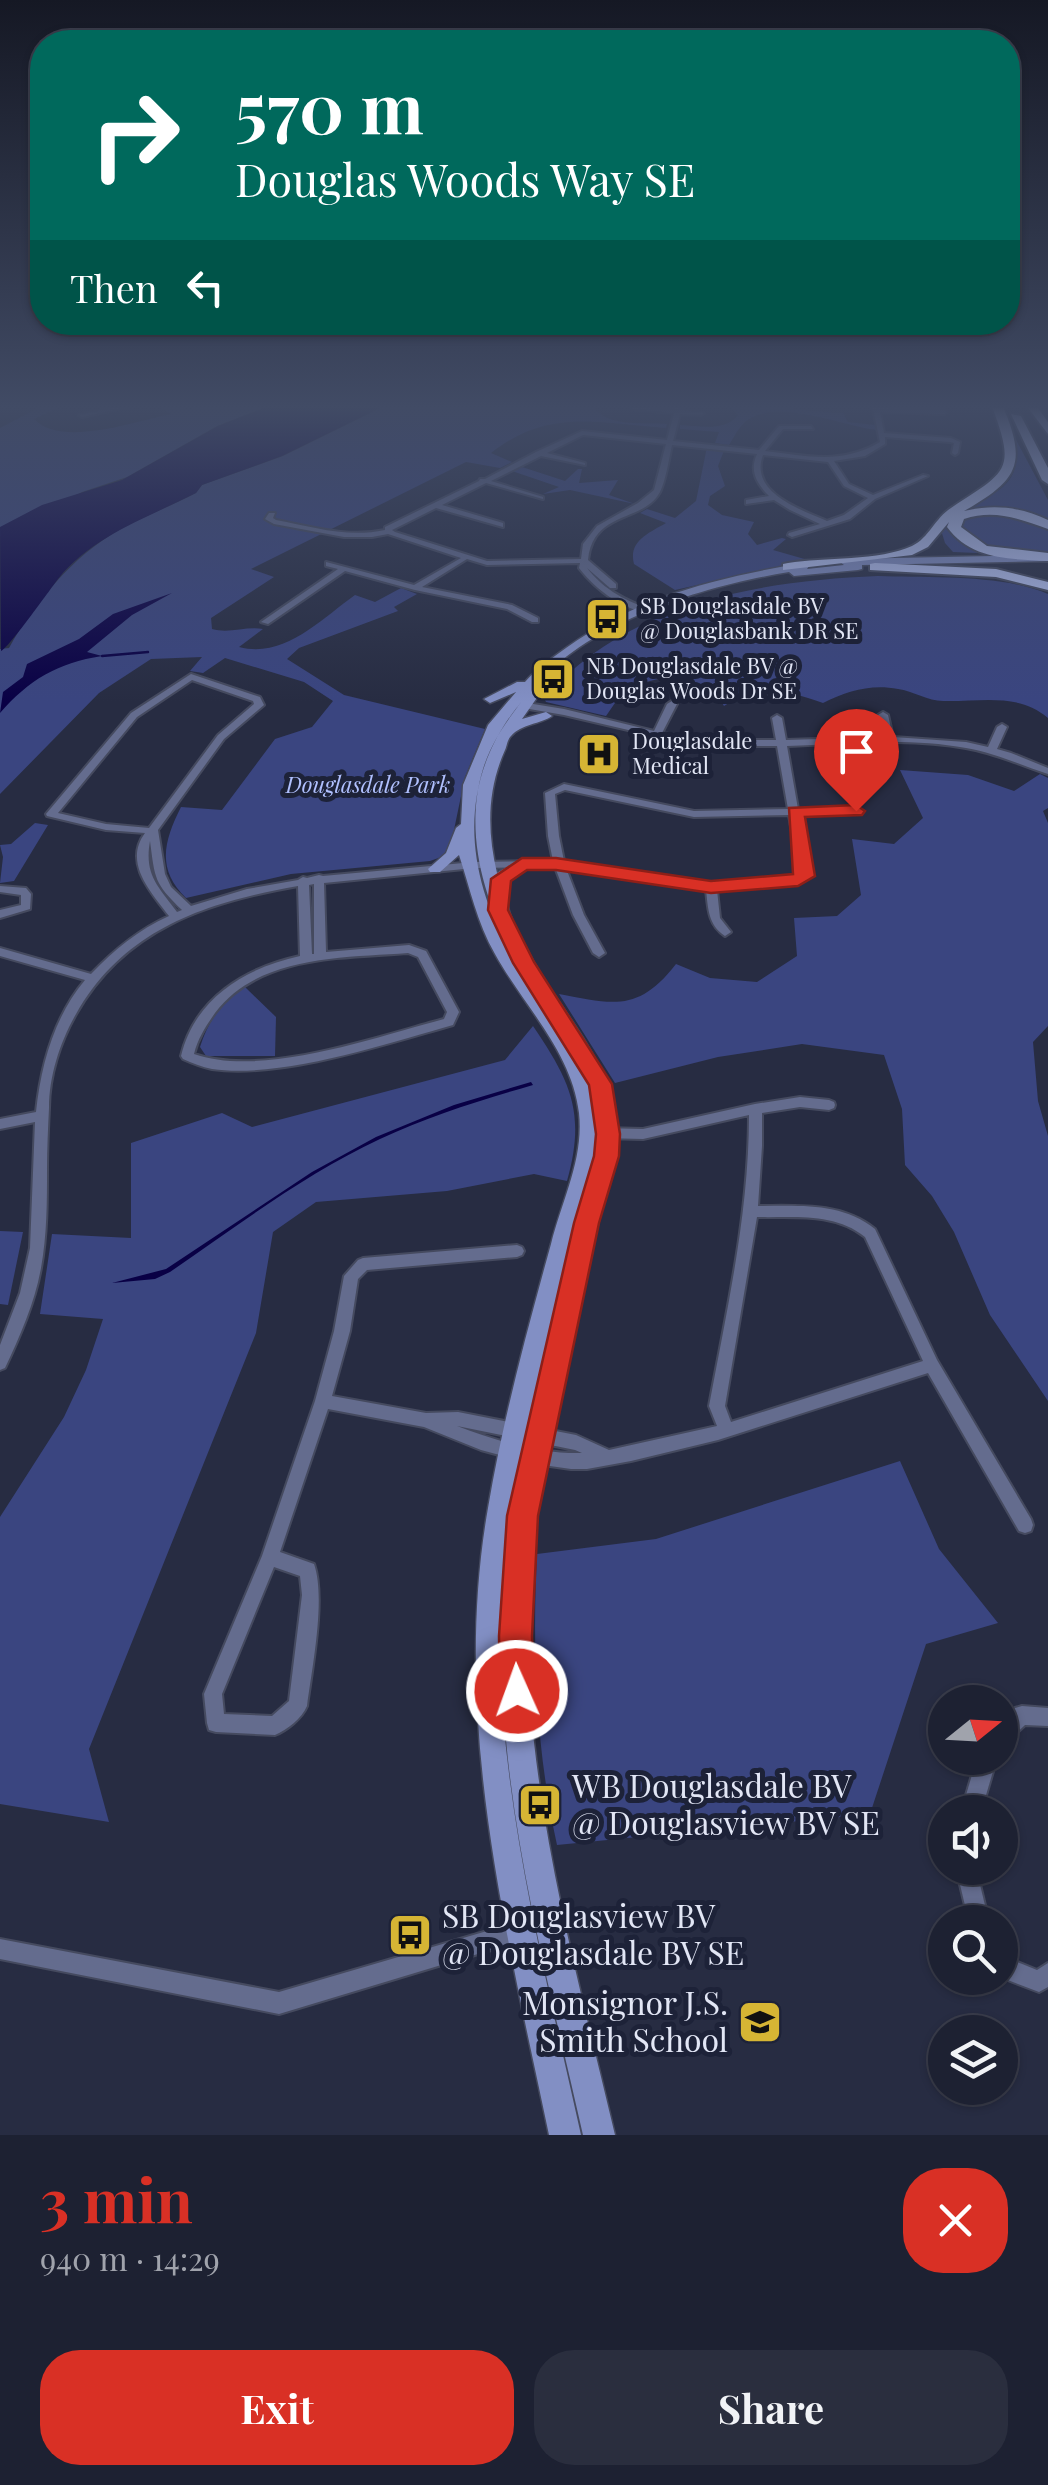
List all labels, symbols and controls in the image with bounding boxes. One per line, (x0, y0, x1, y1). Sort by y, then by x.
text: 570 m (235, 58, 424, 152)
icon: right (70, 70, 200, 200)
text: Douglas Woods Way SE (235, 148, 695, 208)
icon: left (178, 260, 233, 315)
text: Then (70, 262, 158, 313)
place label: SB Douglasdale BV @ Douglasbank DR SE (640, 590, 858, 645)
bus stop icon: SB Douglasdale BV @ Douglasbank DR SE (584, 596, 630, 642)
place label: NB Douglasdale BV @ Douglas Woods Dr SE (586, 650, 798, 705)
bus stop icon: NB Douglasdale BV @ Douglas Woods Dr SE (530, 656, 576, 702)
pin (814, 709, 899, 812)
icon: arrive (829, 724, 884, 779)
place label: Douglasdale Medical (632, 725, 752, 780)
hospital icon: Douglasdale Medical (576, 731, 622, 777)
park label: Douglasdale Park (285, 769, 450, 799)
position arrow (465, 1639, 569, 1743)
north arrow (928, 1685, 1018, 1775)
map controls (928, 1685, 1018, 2105)
place label: WB Douglasdale BV @ Douglasview BV SE (571, 1763, 880, 1843)
bus stop icon: WB Douglasdale BV @ Douglasview BV SE (517, 1782, 563, 1828)
button: sound (928, 1795, 1018, 1885)
place label: SB Douglasview BV @ Douglasdale BV SE (442, 1893, 744, 1973)
button: search (928, 1905, 1018, 1995)
bus stop icon: SB Douglasview BV @ Douglasdale BV SE (387, 1912, 433, 1958)
place label: Monsignor J.S. Smith School (522, 1980, 728, 2060)
school or university icon: Monsignor J.S. Smith School (737, 1999, 783, 2045)
button: layers (928, 2015, 1018, 2105)
text: 3 min (40, 2158, 193, 2238)
button: close (903, 2168, 1008, 2273)
text: 940 m · 14:29 (40, 2236, 220, 2279)
button: Exit (40, 2350, 514, 2465)
button: Share (534, 2350, 1008, 2465)

